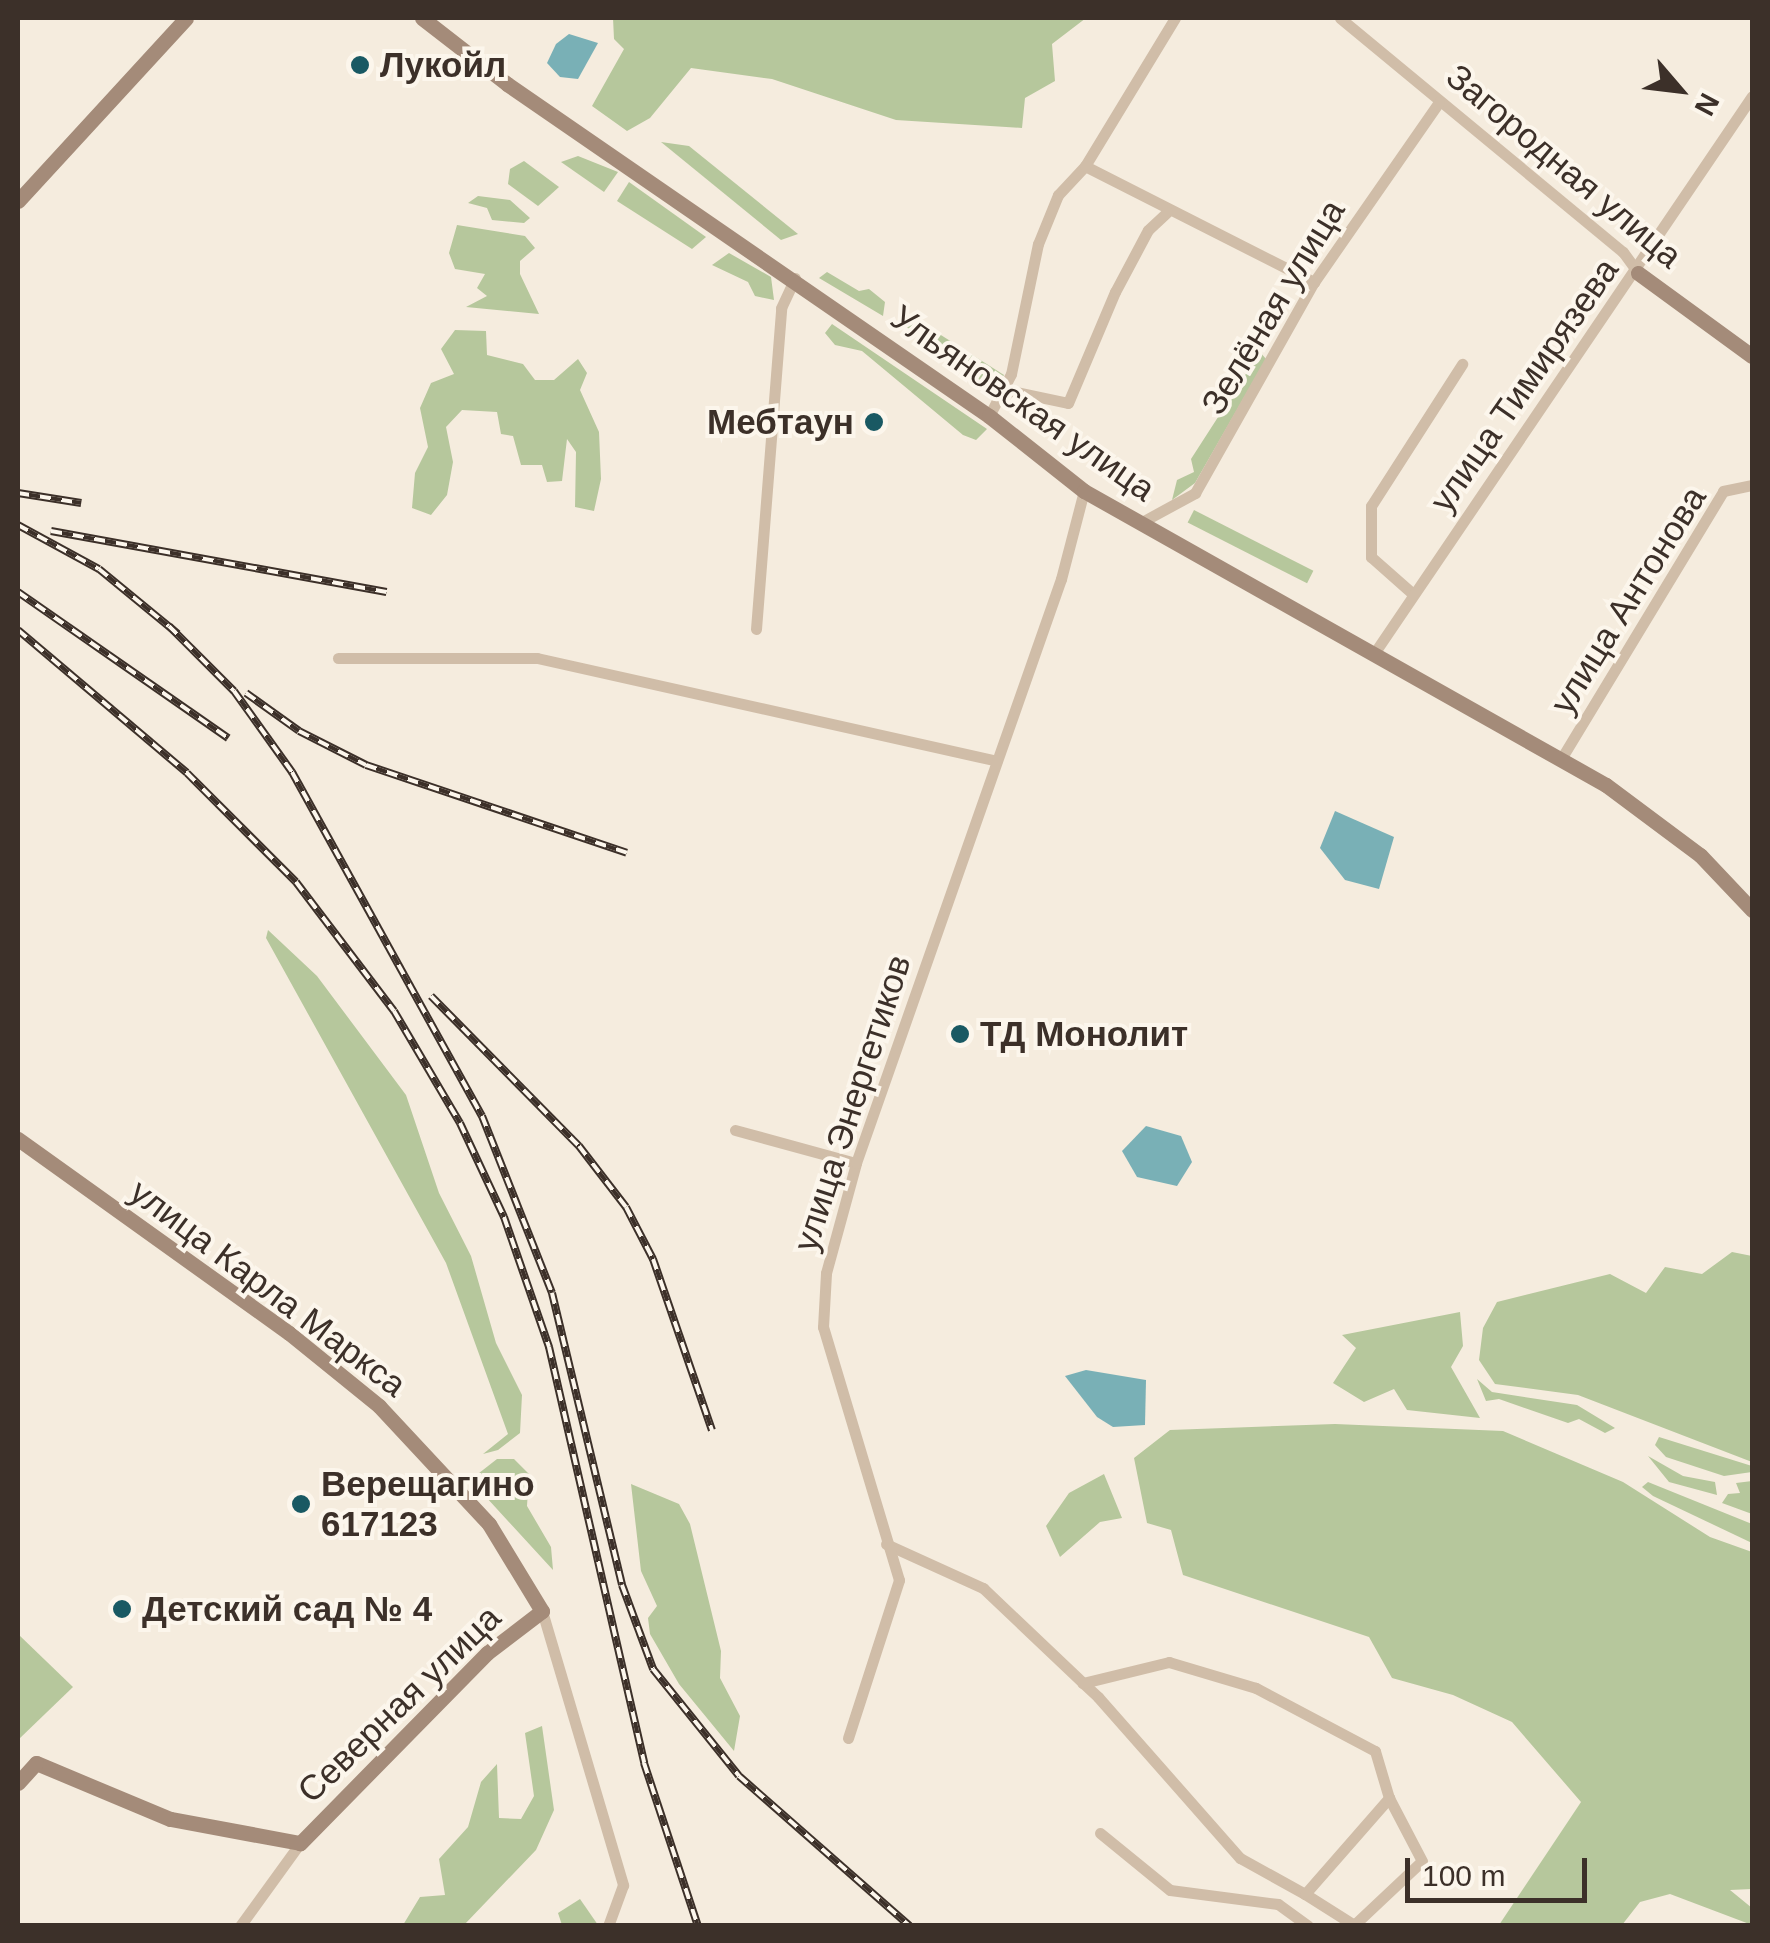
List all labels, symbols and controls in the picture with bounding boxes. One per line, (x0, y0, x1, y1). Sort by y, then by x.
north arrow (1630, 40, 1730, 140)
place label: Лукойл (380, 44, 506, 86)
marker: Лукойл (349, 54, 371, 76)
street label: Загородная улица (1438, 55, 1690, 277)
text: N (1688, 88, 1725, 121)
street label: Зелёная улица (1192, 192, 1354, 422)
street label: улица Тимирязева (1421, 250, 1627, 520)
street label: Ульяновская улица (883, 296, 1163, 510)
place label: Мебтаун (707, 401, 854, 443)
marker: Мебтаун (863, 411, 885, 433)
street label: улица Антонова (1541, 479, 1715, 721)
street label: улица Энергетиков (784, 950, 920, 1256)
place label: ТД Монолит (980, 1013, 1188, 1055)
marker: ТД Монолит (949, 1023, 971, 1045)
street label: улица Карла Маркса (122, 1170, 414, 1406)
place label: Верещагино 617123 (321, 1463, 535, 1545)
marker: Верещагино 617123 (290, 1493, 312, 1515)
place label: Детский сад № 4 (142, 1588, 432, 1630)
street label: Северная улица (289, 1597, 509, 1811)
marker: Детский сад № 4 (111, 1598, 133, 1620)
scale bar (1410, 1838, 1592, 1900)
text: 100 m (1422, 1859, 1505, 1892)

